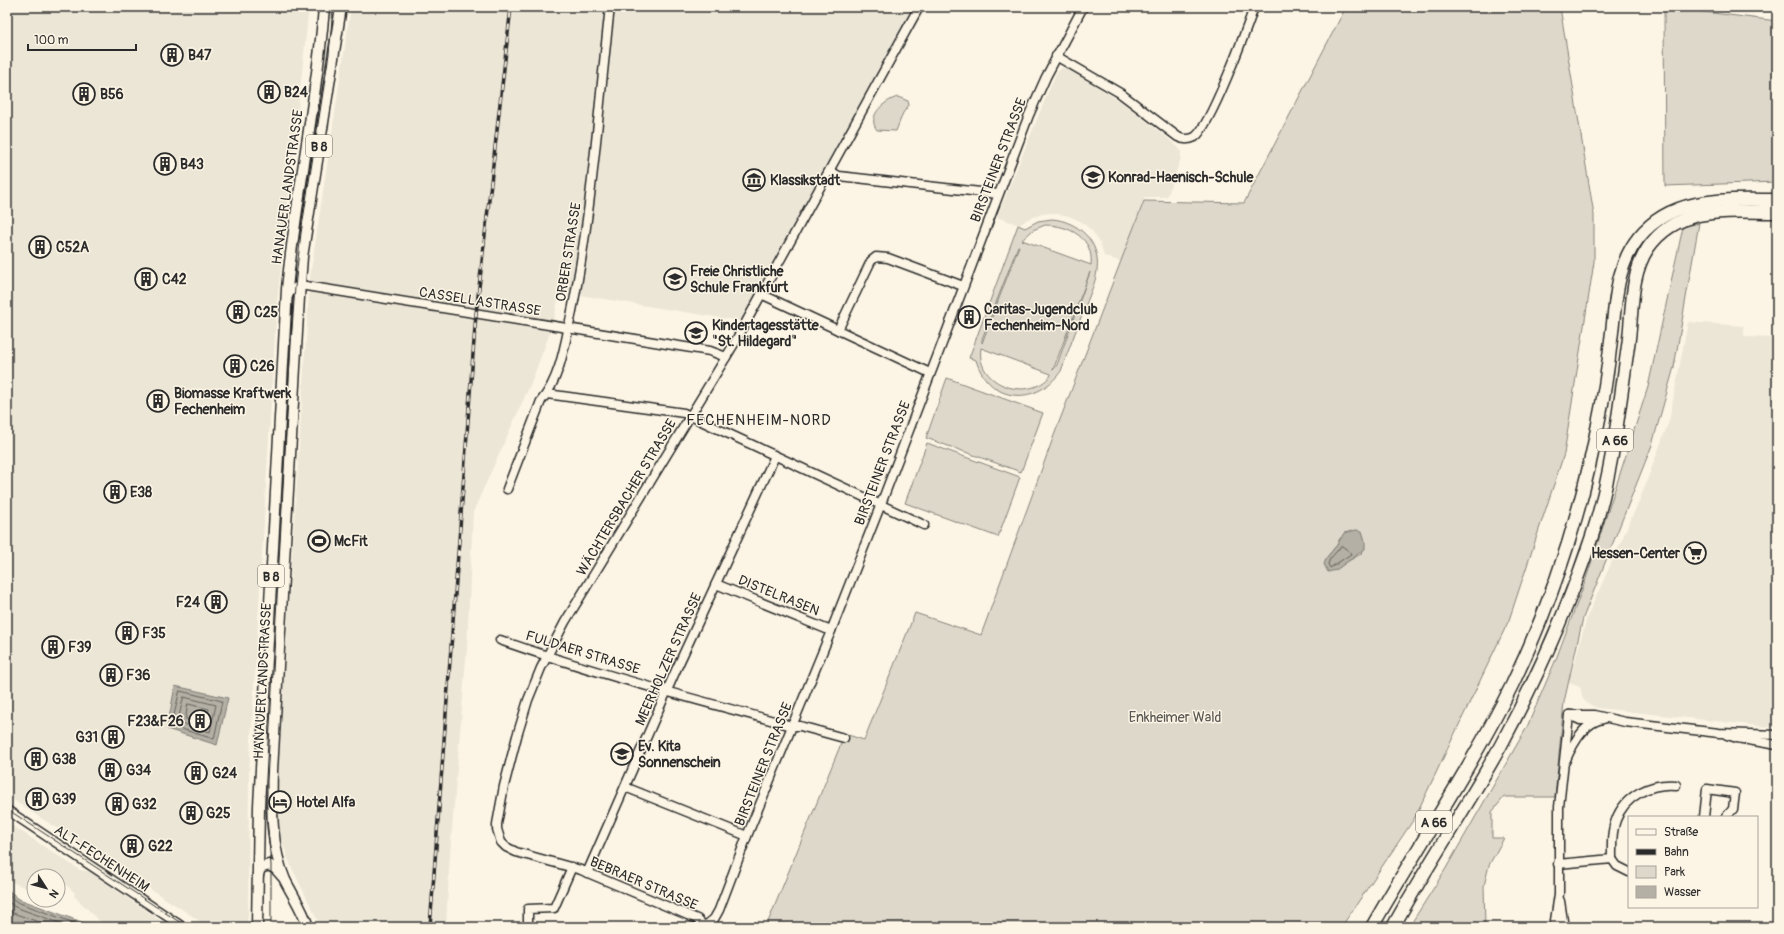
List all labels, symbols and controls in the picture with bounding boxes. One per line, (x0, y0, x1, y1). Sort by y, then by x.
scale bar (28, 26, 136, 52)
text: 100 m (34, 33, 69, 48)
building icon: B47 (159, 42, 185, 68)
place label: B47 (188, 47, 212, 64)
building icon: B24 (256, 79, 282, 105)
building icon: B56 (71, 81, 97, 107)
place label: B24 (284, 84, 309, 101)
place label: B56 (100, 86, 124, 103)
street label: BIRSTEINER STRASSE (967, 96, 1030, 225)
street label: HANAUER LANDSTRASSE (268, 109, 307, 266)
road number: B 8 (306, 135, 332, 157)
building icon: B43 (152, 151, 178, 177)
place label: B43 (180, 156, 204, 173)
school or university icon: Konrad-Haenisch-Schule (1080, 164, 1106, 190)
museum icon: Klassikstadt (741, 167, 767, 193)
place label: Konrad-Haenisch-Schule (1108, 169, 1255, 186)
place label: Klassikstadt (770, 172, 840, 189)
street label: ORBER STRASSE (552, 201, 585, 303)
building icon: C52A (27, 234, 53, 260)
place label: C52A (56, 239, 89, 256)
place label: Freie Christliche Schule Frankfurt (690, 263, 789, 296)
building icon: C42 (133, 266, 159, 292)
school or university icon: Freie Christliche Schule Frankfurt (662, 266, 688, 292)
place label: C42 (162, 271, 187, 288)
street label: CASSELLASTRASSE (418, 283, 542, 320)
building icon: C25 (225, 299, 251, 325)
place label: Caritas-Jugendclub Fechenheim-Nord (984, 301, 1098, 334)
place label: C25 (254, 304, 278, 321)
building icon: Caritas-Jugendclub Fechenheim-Nord (956, 304, 982, 330)
place label: Kindertagesstätte "St. Hildegard" (712, 317, 820, 350)
school or university icon: Kindertagesstätte "St. Hildegard" (683, 320, 709, 346)
building icon: C26 (222, 353, 248, 379)
place label: C26 (250, 358, 275, 375)
place label: Biomasse Kraftwerk Fechenheim (174, 385, 292, 418)
building icon: Biomasse Kraftwerk Fechenheim (145, 388, 171, 414)
street label: BIRSTEINER STRASSE (851, 399, 914, 528)
district label: FECHENHEIM-NORD (686, 411, 832, 430)
street label: WÄCHTERSBACHER STRASSE (573, 416, 680, 579)
road number: A 66 (1597, 429, 1633, 451)
building icon: E38 (102, 479, 128, 505)
place label: E38 (130, 484, 152, 501)
sports icon: McFit (306, 528, 332, 554)
place label: McFit (334, 533, 368, 550)
supermarket icon: Hessen-Center (1682, 540, 1708, 566)
place label: Hessen-Center (1591, 545, 1681, 562)
road number: B 8 (258, 565, 284, 587)
street label: DISTELRASEN (736, 571, 822, 619)
building icon: F24 (203, 589, 229, 615)
street label: MEERHOLZER STRASSE (632, 590, 705, 728)
place label: F24 (176, 594, 201, 611)
street label: HANAUER LANDSTRASSE (250, 603, 275, 759)
building icon: F35 (114, 620, 140, 646)
place label: F35 (142, 625, 166, 642)
street label: FULDAER STRASSE (524, 627, 642, 678)
building icon: F39 (40, 634, 66, 660)
place label: F39 (68, 639, 91, 656)
building icon: F36 (98, 662, 124, 688)
place label: F36 (126, 667, 150, 684)
street label: BIRSTEINER STRASSE (731, 700, 796, 828)
building icon: F23&F26 (187, 708, 213, 734)
park label: Enkheimer Wald (1129, 709, 1221, 726)
place label: F23&F26 (127, 713, 184, 730)
building icon: G31 (100, 724, 126, 750)
place label: G31 (75, 729, 98, 746)
place label: Ev. Kita Sonnenschein (638, 738, 721, 771)
school or university icon: Ev. Kita Sonnenschein (609, 741, 635, 767)
building icon: G38 (23, 746, 49, 772)
place label: G38 (52, 751, 76, 768)
building icon: G34 (97, 757, 123, 783)
building icon: G24 (183, 760, 209, 786)
place label: G34 (126, 762, 152, 779)
place label: G24 (212, 765, 238, 782)
building icon: G39 (24, 786, 50, 812)
hotel icon: Hotel Alfa (267, 789, 293, 815)
place label: G39 (52, 791, 76, 808)
building icon: G32 (104, 791, 130, 817)
place label: Hotel Alfa (296, 794, 356, 811)
place label: G32 (132, 796, 157, 813)
building icon: G25 (178, 800, 204, 826)
place label: G25 (206, 805, 231, 822)
road number: A 66 (1416, 811, 1452, 833)
legend (1628, 816, 1758, 908)
street label: ALT-FECHENHEIM (51, 821, 153, 895)
text: Straße (1664, 825, 1698, 840)
building icon: G22 (119, 833, 145, 859)
place label: G22 (148, 838, 173, 855)
text: Bahn (1664, 845, 1689, 860)
street label: BEBRAER STRASSE (587, 853, 700, 914)
text: Park (1664, 865, 1685, 880)
north arrow (26, 868, 66, 908)
text: Wasser (1664, 885, 1701, 900)

